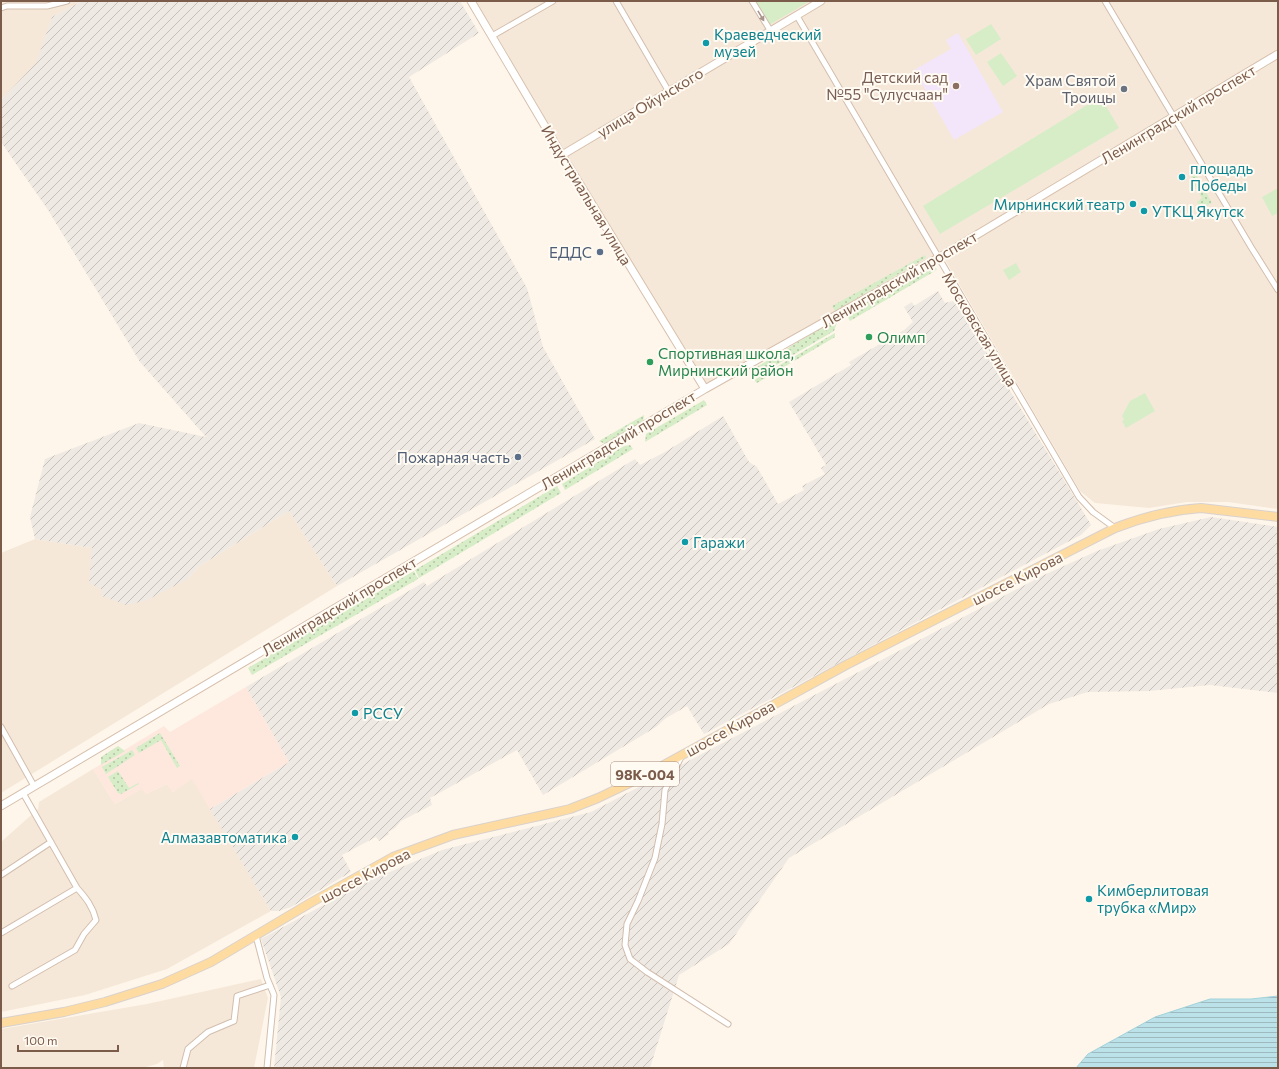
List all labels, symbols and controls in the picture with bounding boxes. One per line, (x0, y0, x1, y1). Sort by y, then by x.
one-way arrow (757, 10, 764, 22)
place label: Краеведческий музей (714, 25, 822, 60)
marker: Краеведческий музей (701, 38, 711, 48)
street label: Ленинградский проспект (1097, 61, 1259, 167)
street label: улица Ойунского (594, 63, 706, 141)
place label: Детский сад №55 "Сулусчаан" (826, 68, 948, 103)
place label: Храм Святой Троицы (1025, 71, 1116, 106)
marker: Детский сад №55 "Сулусчаан" (951, 81, 961, 91)
marker: Храм Святой Троицы (1119, 84, 1129, 94)
street label: Индустриальная улица (538, 122, 636, 268)
place label: площадь Победы (1190, 159, 1253, 194)
marker: площадь Победы (1177, 172, 1187, 182)
place label: Мирнинский театр (994, 195, 1125, 213)
marker: Мирнинский театр (1128, 199, 1138, 209)
place label: УТКЦ Якутск (1152, 202, 1244, 220)
marker: УТКЦ Якутск (1139, 206, 1149, 216)
street label: Ленинградский проспект (818, 227, 980, 331)
place label: ЕДДС (549, 243, 592, 261)
marker: ЕДДС (595, 247, 605, 257)
street label: Московская улица (939, 269, 1021, 389)
place label: Олимп (877, 328, 926, 346)
marker: Олимп (864, 332, 874, 342)
place label: Спортивная школа, Мирнинский район (658, 344, 794, 379)
marker: Спортивная школа, Мирнинский район (645, 357, 655, 367)
street label: Ленинградский проспект (537, 387, 699, 493)
place label: Пожарная часть (397, 448, 510, 466)
marker: Пожарная часть (513, 452, 523, 462)
place label: Гаражи (693, 533, 745, 551)
marker: Гаражи (680, 537, 690, 547)
street label: шоссе Кирова (969, 547, 1065, 609)
street label: Ленинградский проспект (258, 553, 420, 659)
street label: шоссе Кирова (682, 696, 778, 760)
place label: РССУ (363, 704, 403, 722)
marker: РССУ (350, 708, 360, 718)
road number: 98К-004 (611, 762, 679, 786)
place label: Алмазавтоматика (161, 828, 287, 846)
marker: Алмазавтоматика (290, 832, 300, 842)
street label: шоссе Кирова (317, 844, 413, 906)
place label: Кимберлитовая трубка «Мир» (1097, 881, 1209, 916)
marker: Кимберлитовая трубка «Мир» (1084, 894, 1094, 904)
scale bar (18, 1027, 118, 1053)
text: 100 m (24, 1033, 58, 1047)

